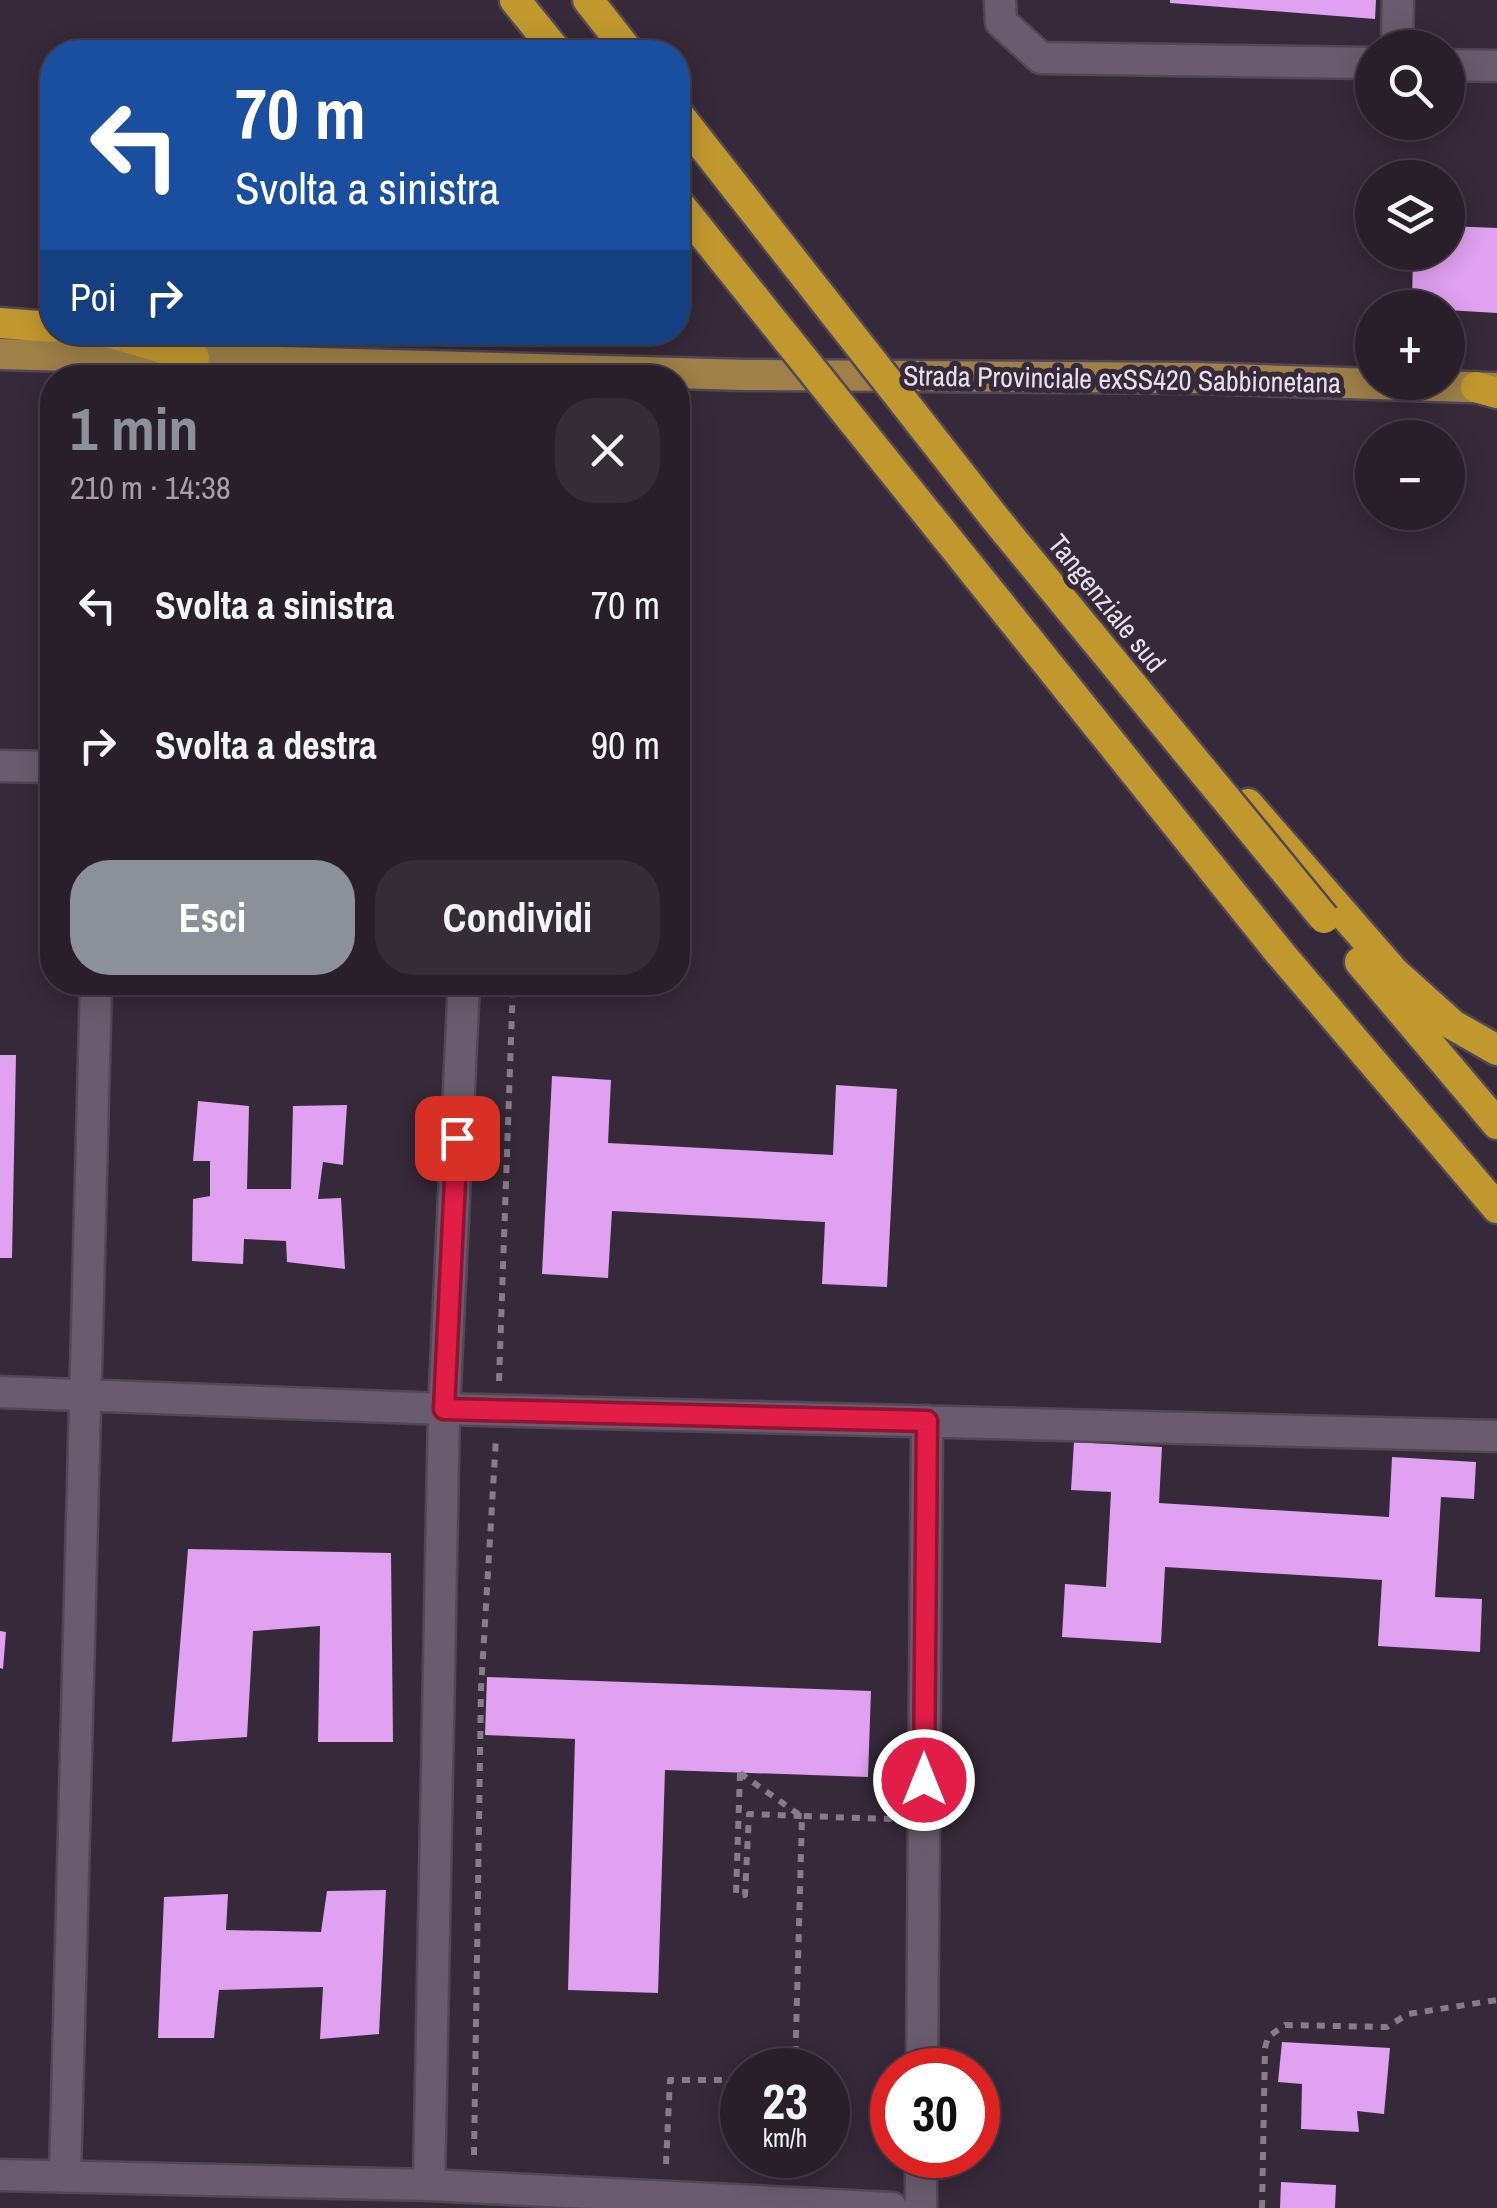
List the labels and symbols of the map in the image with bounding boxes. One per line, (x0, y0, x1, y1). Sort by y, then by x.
street label: Strada Provinciale exSS420 Sabbionetana (903, 356, 1341, 402)
street label: Tangenziale sud (1039, 526, 1175, 680)
pin (415, 1096, 500, 1181)
position arrow (872, 1728, 976, 1832)
speed limit sign: 30 (870, 2048, 1000, 2178)

